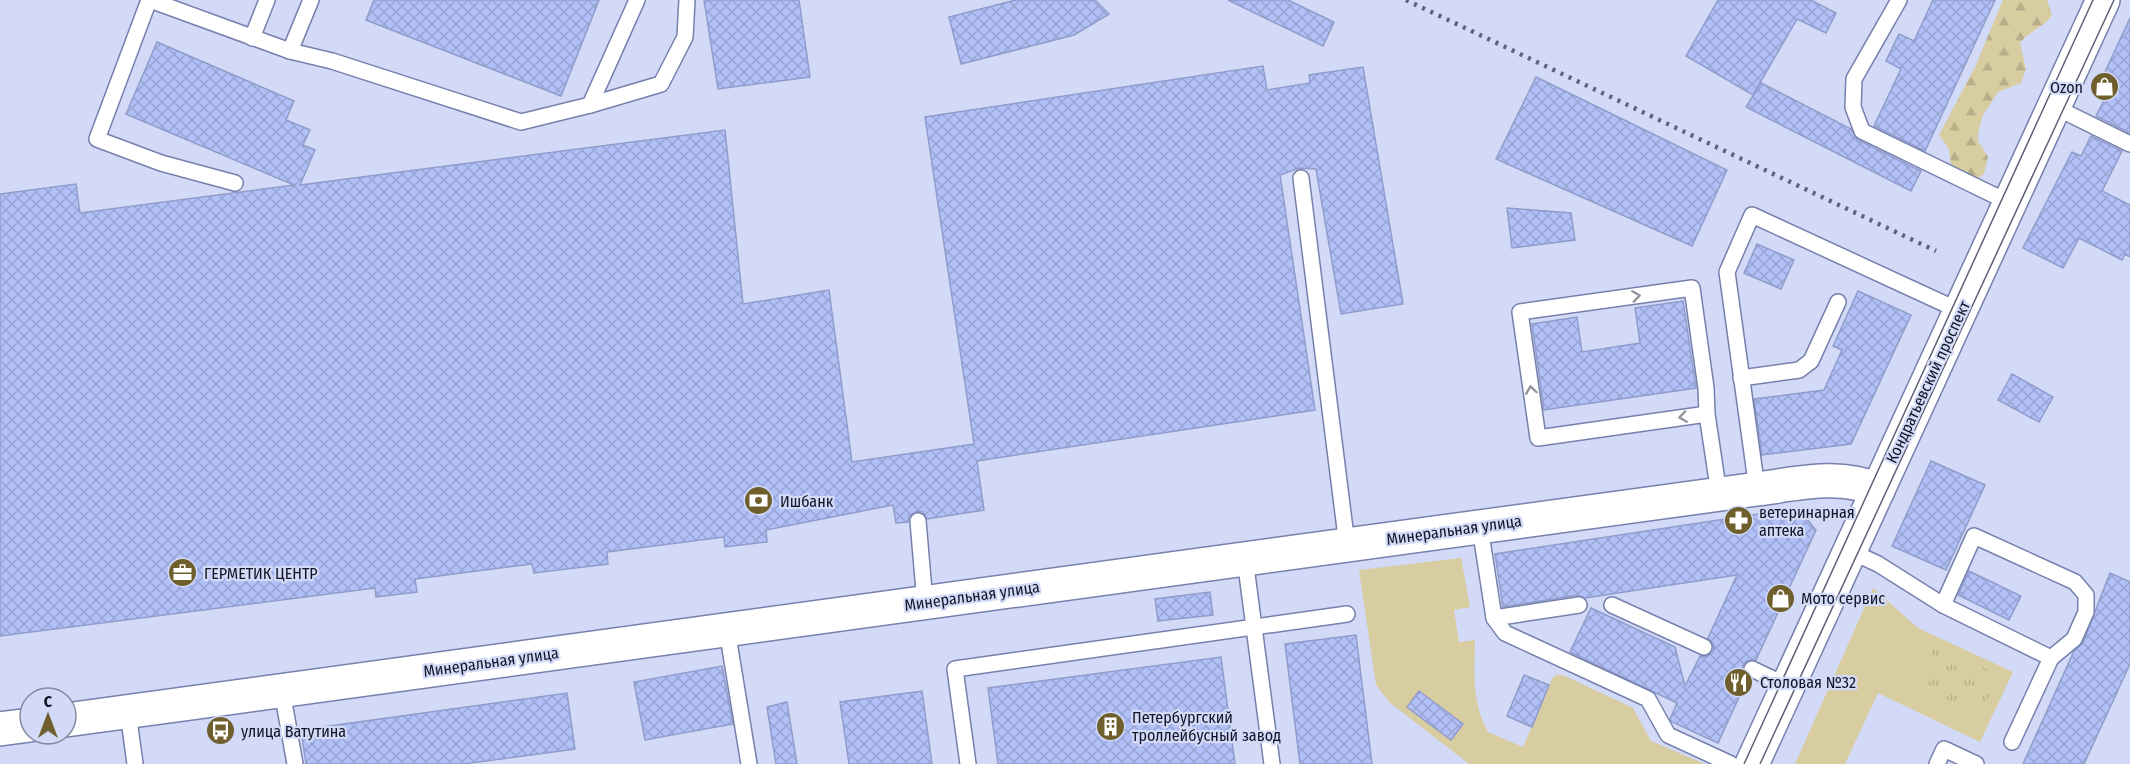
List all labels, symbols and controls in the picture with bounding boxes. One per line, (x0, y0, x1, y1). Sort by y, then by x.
shop icon: Ozon (2088, 71, 2120, 103)
place label: Ozon (2050, 78, 2083, 97)
one-way arrow (1631, 291, 1640, 303)
street label: Кондратьевский проспект (1882, 297, 1974, 466)
one-way arrow (1526, 385, 1538, 394)
one-way arrow (1679, 410, 1688, 422)
bank icon: Ишбанк (743, 485, 775, 517)
place label: Ишбанк (780, 492, 834, 511)
place label: ветеринарная аптека (1759, 503, 1855, 540)
pharmacy icon: ветеринарная аптека (1722, 505, 1754, 537)
street label: Минеральная улица (1385, 511, 1523, 549)
office icon: ГЕРМЕТИК ЦЕНТР (167, 557, 199, 589)
place label: ГЕРМЕТИК ЦЕНТР (204, 564, 318, 583)
street label: Минеральная улица (903, 577, 1041, 615)
shop icon: Мото сервис (1764, 582, 1796, 614)
place label: Мото сервис (1801, 589, 1885, 608)
street label: Минеральная улица (422, 643, 560, 681)
restaurant icon: Столовая №32 (1723, 666, 1755, 698)
place label: Столовая №32 (1760, 673, 1856, 692)
north arrow (18, 686, 78, 746)
text: С (44, 692, 53, 711)
place label: Петербургский троллейбусный завод (1132, 708, 1281, 745)
building icon: Петербургский троллейбусный завод (1095, 710, 1127, 742)
bus stop icon: улица Ватутина (204, 715, 236, 747)
place label: улица Ватутина (241, 722, 346, 741)

